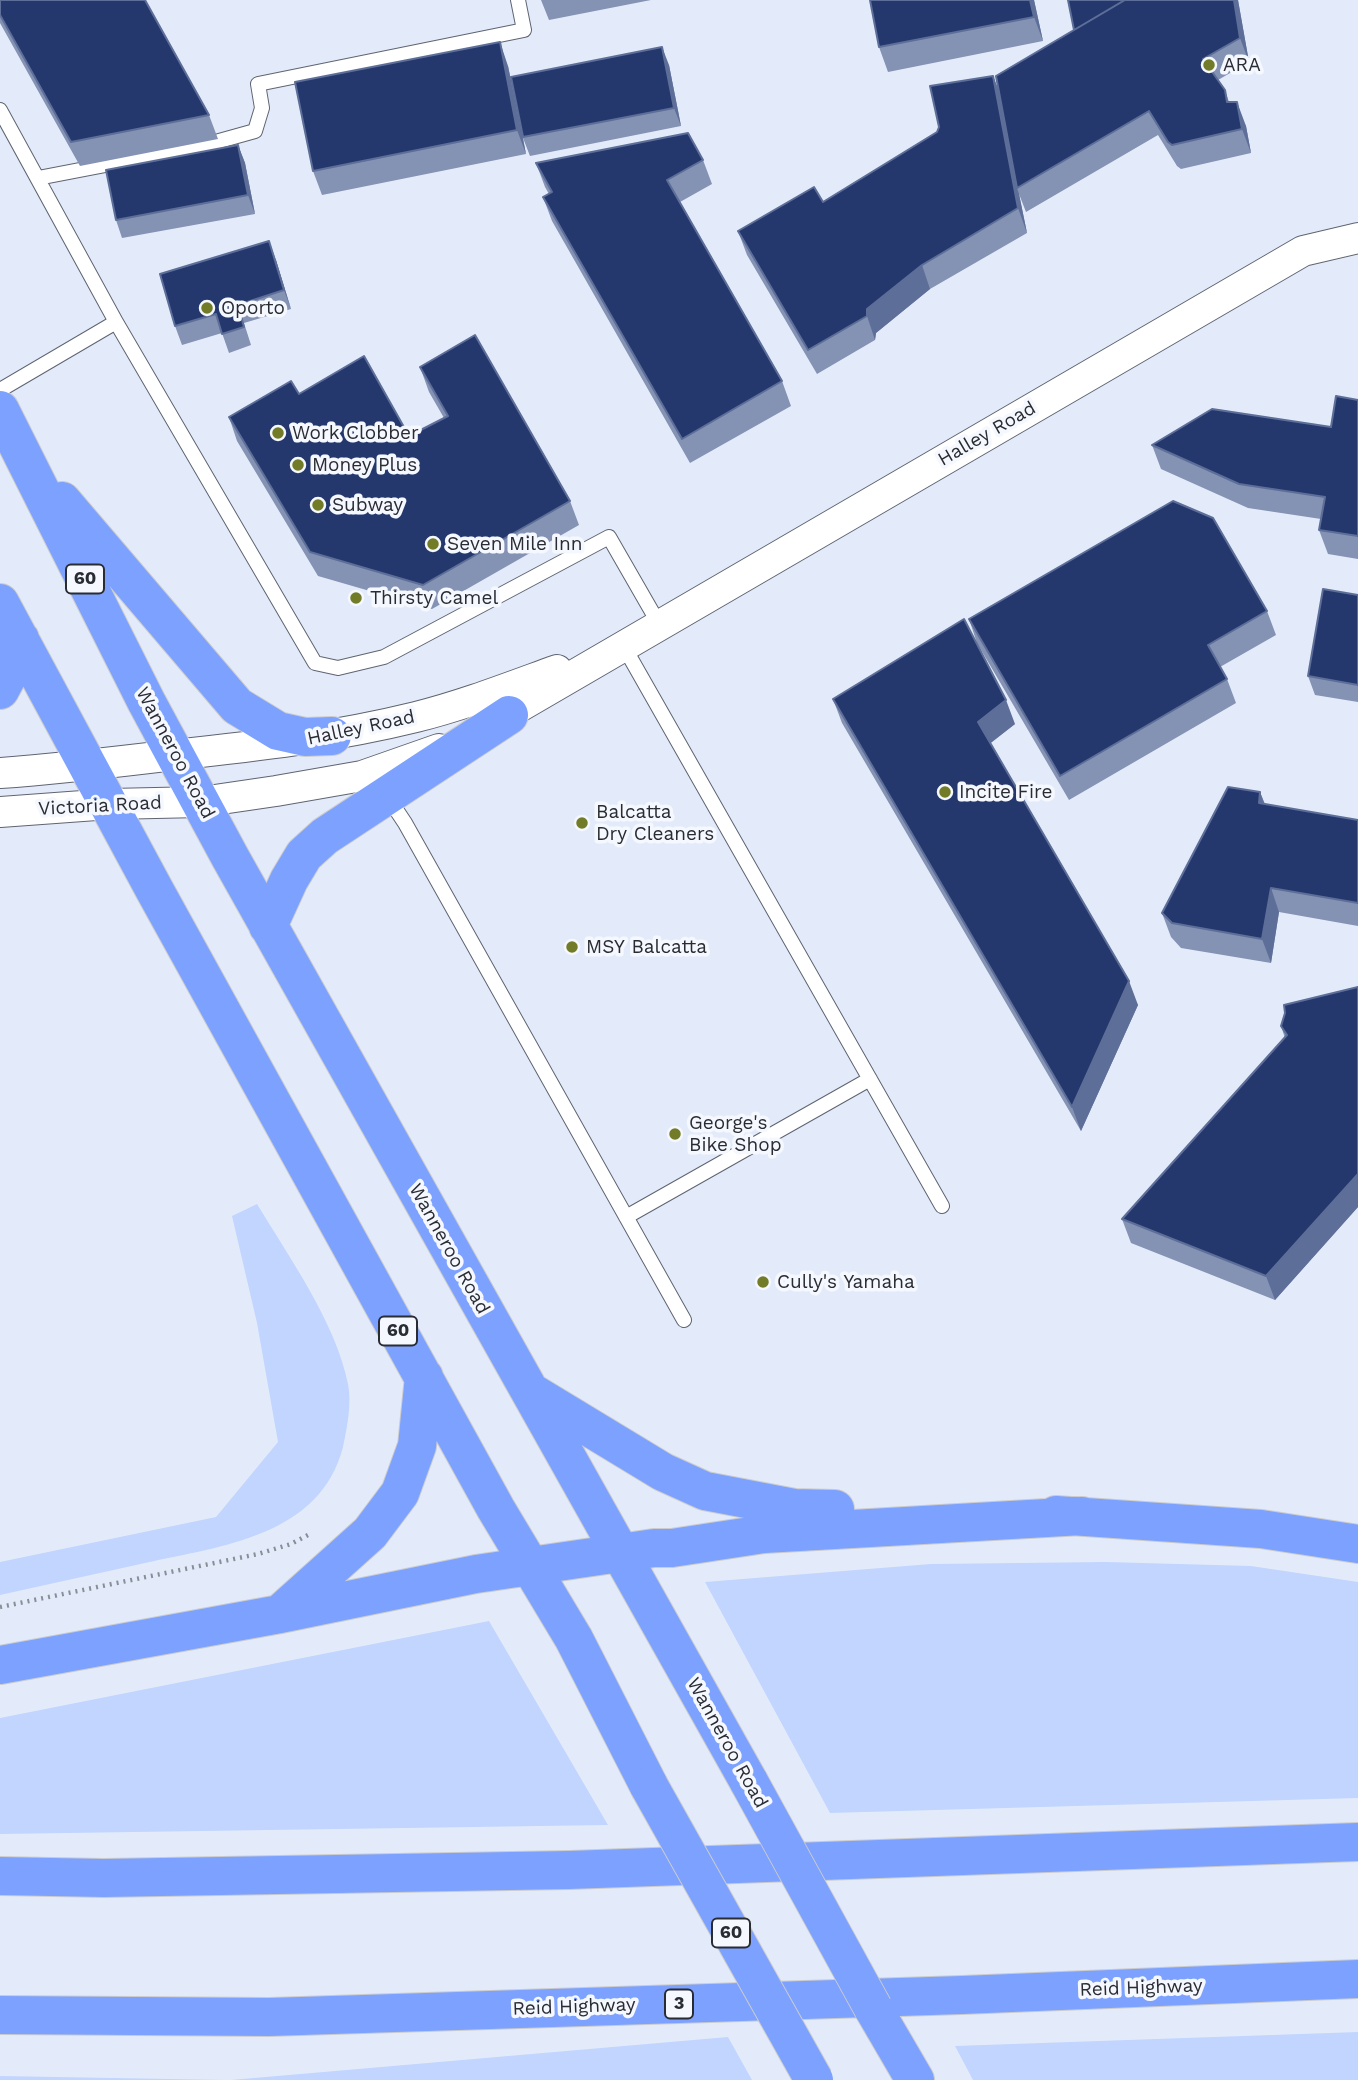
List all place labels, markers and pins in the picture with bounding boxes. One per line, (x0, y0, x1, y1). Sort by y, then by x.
place label: ARA (1223, 54, 1261, 76)
marker: ARA (1201, 57, 1217, 73)
place label: Oporto (221, 297, 285, 319)
marker: Oporto (199, 300, 215, 316)
place label: Work Clobber (292, 422, 419, 444)
marker: Work Clobber (270, 425, 286, 441)
place label: Money Plus (312, 454, 417, 476)
marker: Money Plus (290, 457, 306, 473)
place label: Subway (332, 494, 403, 516)
marker: Subway (310, 497, 326, 513)
place label: Seven Mile Inn (447, 533, 583, 555)
marker: Seven Mile Inn (425, 536, 441, 552)
place label: Thirsty Camel (370, 587, 498, 609)
marker: Thirsty Camel (348, 590, 364, 606)
place label: Incite Fire (959, 781, 1052, 803)
marker: Incite Fire (937, 784, 953, 800)
place label: Balcatta Dry Cleaners (596, 801, 714, 845)
marker: Balcatta Dry Cleaners (574, 815, 590, 831)
place label: MSY Balcatta (586, 936, 707, 958)
marker: MSY Balcatta (564, 939, 580, 955)
place label: George's Bike Shop (689, 1112, 782, 1156)
marker: George's Bike Shop (667, 1126, 683, 1142)
place label: Cully's Yamaha (777, 1271, 915, 1293)
marker: Cully's Yamaha (755, 1274, 771, 1290)

